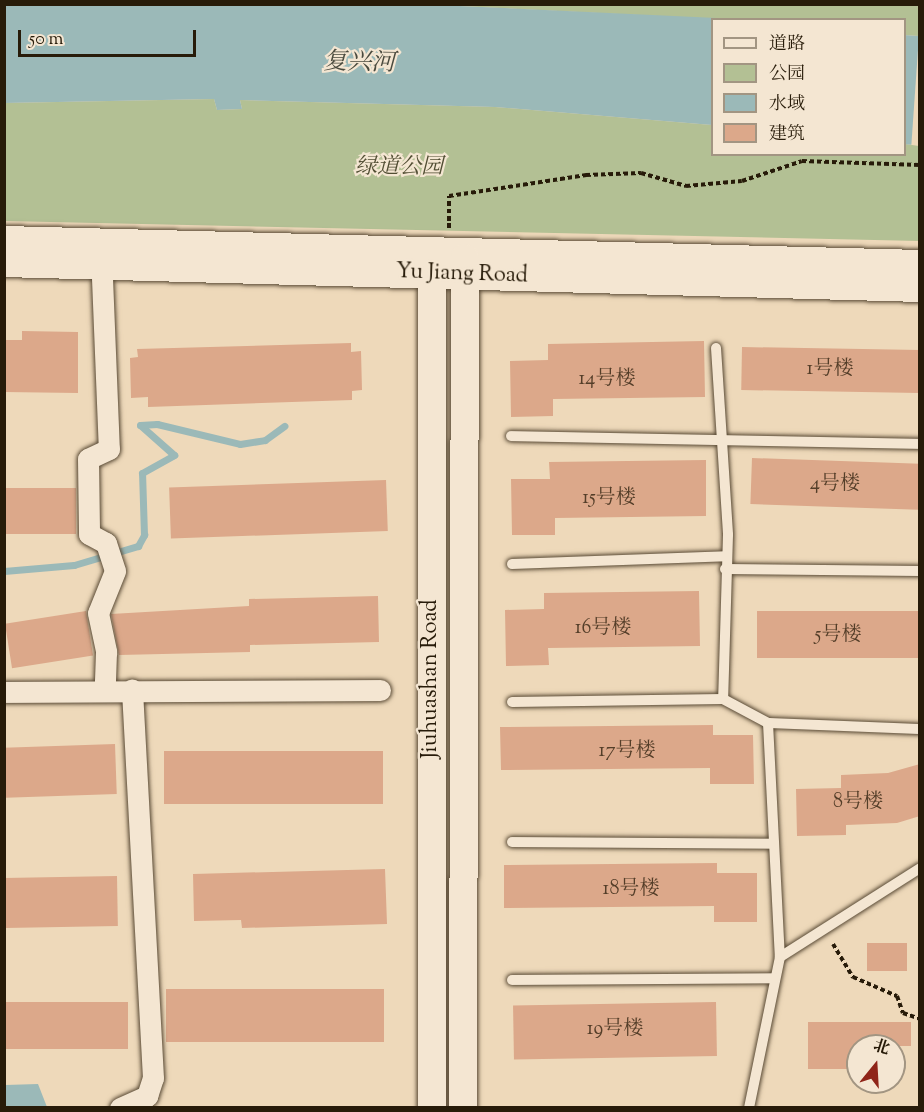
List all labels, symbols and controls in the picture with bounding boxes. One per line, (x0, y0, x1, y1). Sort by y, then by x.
scale bar (21, 18, 200, 56)
legend (711, 18, 906, 156)
text: 50 m (29, 27, 63, 53)
text: 道路 (769, 32, 805, 58)
water label: 复兴河 (323, 49, 395, 79)
text: 公园 (769, 62, 805, 88)
text: 水域 (769, 92, 805, 118)
text: 建筑 (769, 122, 805, 148)
park label: 绿道公园 (355, 156, 443, 182)
street label: Yu Jiang Road (396, 260, 528, 290)
house number: 1号楼 (807, 357, 853, 381)
house number: 14号楼 (579, 367, 635, 391)
house number: 4号楼 (810, 472, 860, 496)
house number: 15号楼 (582, 486, 636, 510)
street label: Jiuhuashan Road (419, 599, 445, 759)
house number: 16号楼 (575, 616, 631, 640)
house number: 5号楼 (815, 623, 861, 647)
house number: 17号楼 (599, 739, 655, 763)
house number: 8号楼 (833, 790, 883, 814)
house number: 18号楼 (603, 877, 659, 901)
house number: 19号楼 (587, 1017, 643, 1041)
north arrow (846, 1034, 906, 1094)
text: 北 (870, 1035, 892, 1062)

